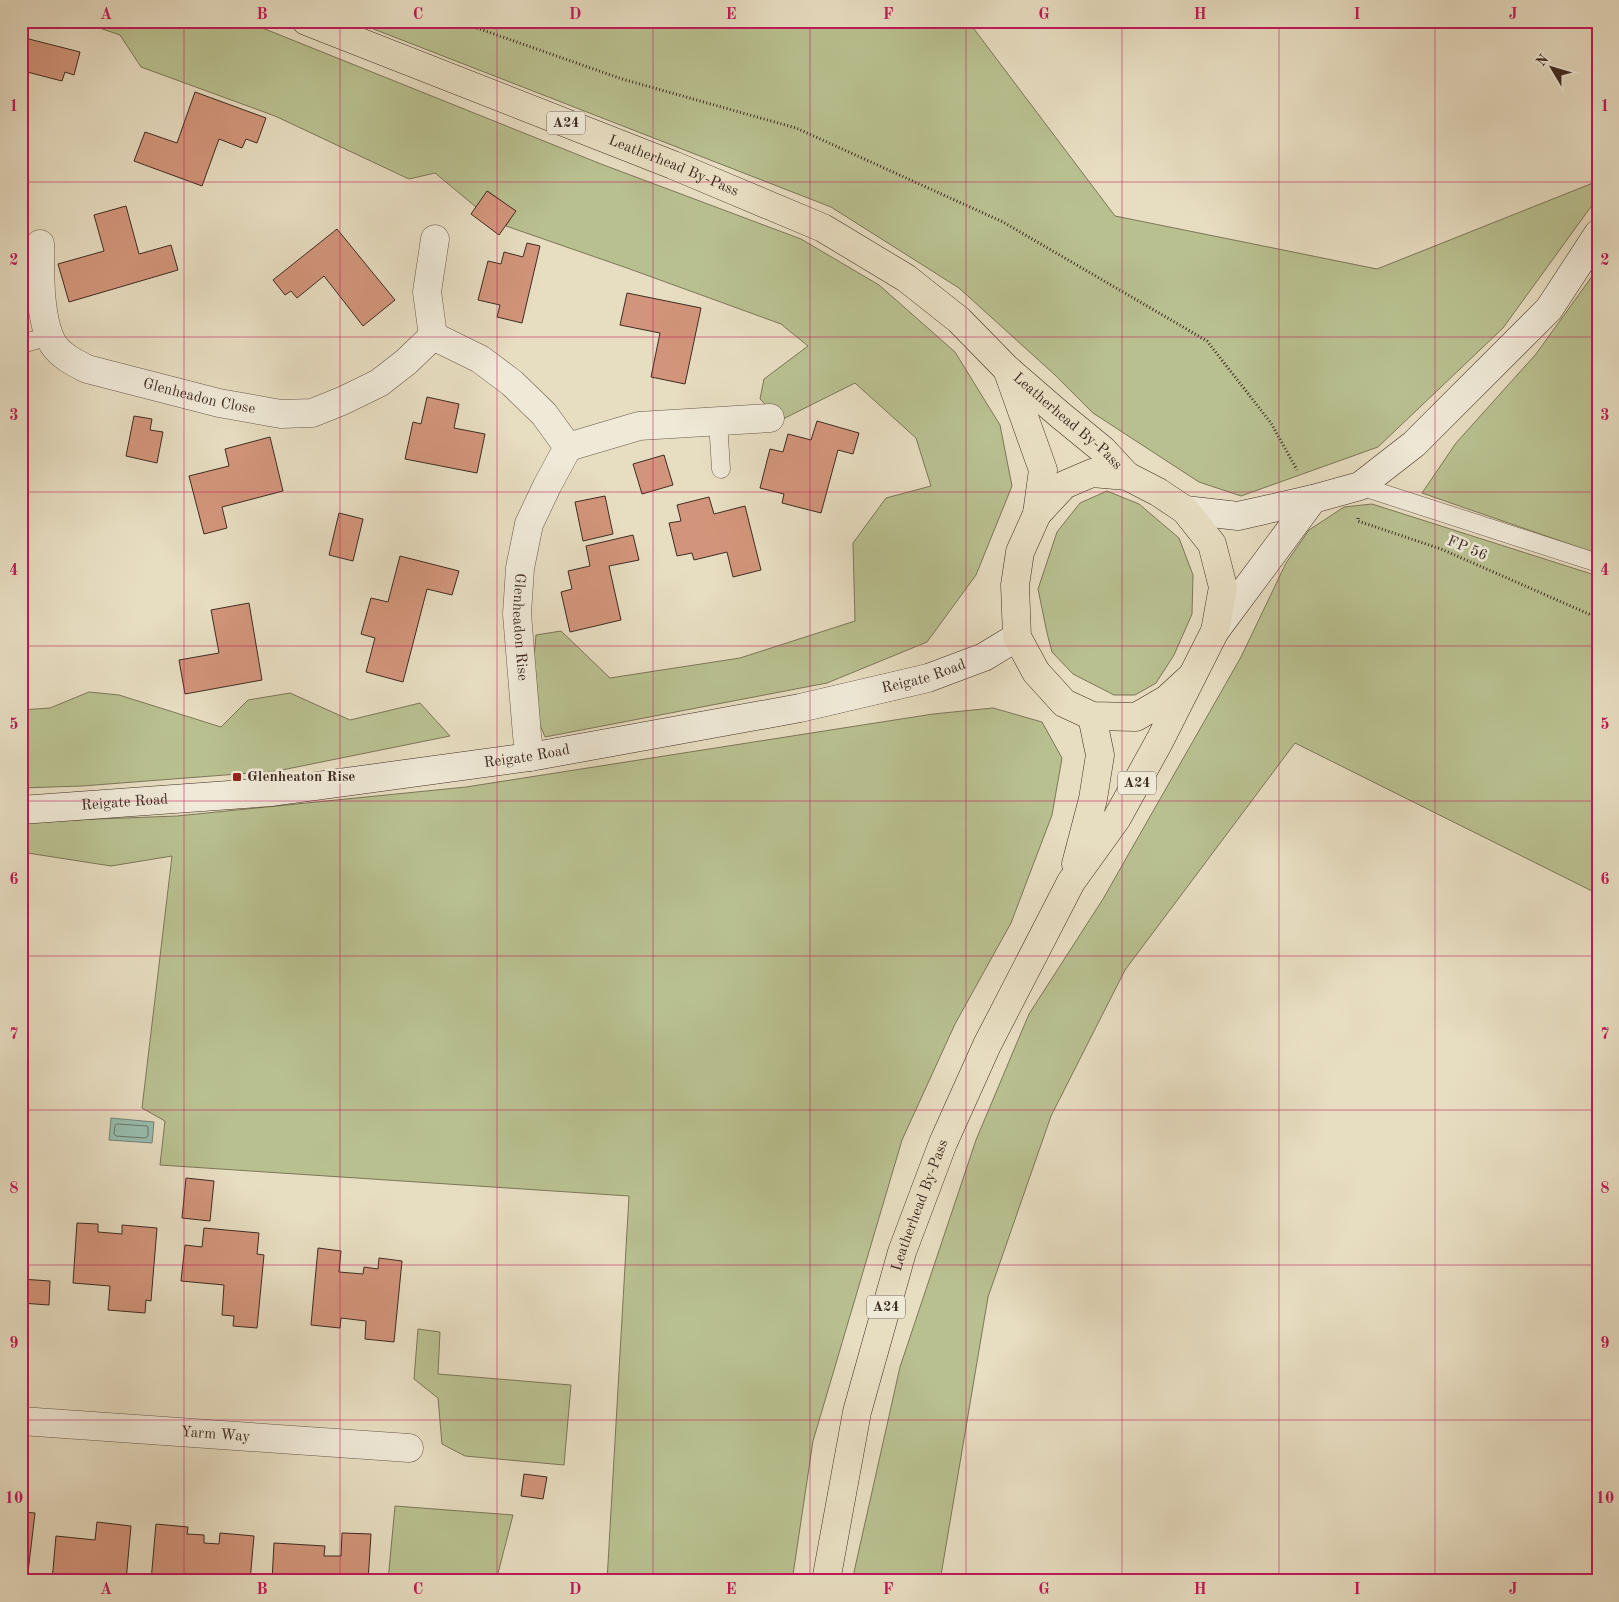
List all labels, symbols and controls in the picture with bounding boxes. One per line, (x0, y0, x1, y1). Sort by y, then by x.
text: A (100, 7, 112, 23)
text: B (256, 7, 268, 23)
text: C (413, 7, 423, 23)
text: D (569, 7, 581, 23)
text: E (725, 7, 737, 23)
text: F (883, 7, 894, 23)
text: G (1038, 7, 1050, 23)
text: H (1193, 7, 1207, 23)
text: I (1353, 7, 1361, 23)
text: J (1509, 7, 1518, 23)
north arrow (1526, 42, 1576, 92)
text: N (1534, 52, 1552, 69)
text: 1 (9, 99, 19, 115)
text: 1 (1600, 99, 1610, 115)
road number: A24 (547, 112, 585, 134)
street label: Leatherhead By-Pass (606, 133, 741, 199)
text: 2 (9, 253, 19, 269)
text: 2 (1600, 253, 1610, 269)
street label: Leatherhead By-Pass (1010, 370, 1125, 473)
street label: Glenheadon Close (141, 376, 257, 417)
text: 3 (9, 408, 19, 424)
text: 3 (1600, 408, 1610, 424)
street label: FP 56 (1445, 534, 1489, 564)
text: 4 (9, 563, 19, 579)
text: 4 (1600, 563, 1610, 579)
street label: Glenheadon Rise (509, 572, 530, 682)
street label: Reigate Road (880, 657, 968, 696)
text: 5 (9, 717, 19, 733)
text: 5 (1600, 717, 1610, 733)
street label: Reigate Road (483, 742, 571, 771)
place label: Glenheaton Rise (247, 770, 355, 785)
marker: Glenheaton Rise (231, 771, 243, 783)
road number: A24 (1118, 771, 1156, 794)
street label: Reigate Road (81, 792, 169, 813)
text: 6 (9, 872, 19, 888)
text: 6 (1600, 872, 1610, 888)
text: 7 (9, 1027, 19, 1043)
text: 7 (1600, 1027, 1610, 1043)
street label: Leatherhead By-Pass (889, 1137, 951, 1273)
text: 8 (9, 1181, 19, 1197)
text: 8 (1600, 1181, 1610, 1197)
road number: A24 (867, 1295, 905, 1318)
text: 9 (9, 1336, 19, 1352)
text: 9 (1600, 1336, 1610, 1352)
street label: Yarm Way (180, 1425, 251, 1444)
text: 10 (5, 1491, 23, 1507)
text: 10 (1596, 1491, 1614, 1507)
text: A (100, 1582, 112, 1598)
text: B (256, 1582, 268, 1598)
text: C (413, 1582, 423, 1598)
text: D (569, 1582, 581, 1598)
text: E (725, 1582, 737, 1598)
text: F (883, 1582, 894, 1598)
text: G (1038, 1582, 1050, 1598)
text: H (1193, 1582, 1207, 1598)
text: I (1353, 1582, 1361, 1598)
text: J (1509, 1582, 1518, 1598)

